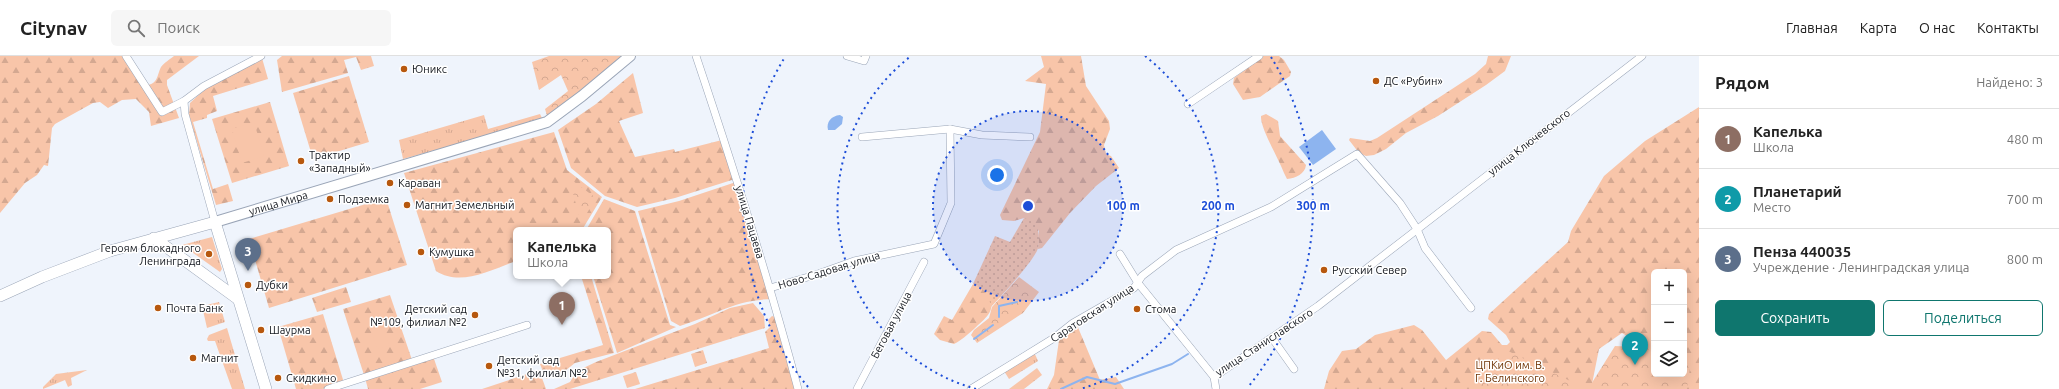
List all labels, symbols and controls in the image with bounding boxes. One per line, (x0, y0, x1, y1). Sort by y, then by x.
search box (111, 10, 391, 46)
text: Citynav (20, 17, 87, 39)
icon: search (125, 17, 147, 39)
text: Поиск (157, 19, 200, 36)
text: Главная (1786, 20, 1838, 36)
text: Карта (1860, 20, 1897, 36)
text: О нас (1919, 20, 1955, 36)
text: Контакты (1977, 20, 2039, 36)
place label: Юникс (412, 63, 447, 75)
marker: Юникс (399, 64, 409, 74)
text: Рядом (1715, 73, 1770, 92)
place label: ДС «Рубин» (1384, 75, 1443, 87)
text: Найдено: 3 (1976, 75, 2043, 89)
marker: ДС «Рубин» (1371, 76, 1381, 86)
street label: улица Ключевского (1486, 106, 1572, 178)
text: Капелька (1753, 123, 1823, 140)
text: 1 (1724, 132, 1732, 146)
text: 480 m (2007, 132, 2043, 146)
text: Школа (1753, 140, 1794, 154)
place label: Трактир «Западный» (309, 149, 371, 174)
marker: Трактир «Западный» (296, 156, 306, 166)
your location (987, 165, 1007, 185)
place label: Караван (398, 177, 441, 189)
marker: Караван (385, 178, 395, 188)
text: Планетарий (1753, 183, 1842, 200)
street label: улица Пацаева (733, 184, 767, 260)
street label: улица Мира (247, 188, 309, 217)
text: 2 (1724, 192, 1732, 206)
text: 700 m (2007, 192, 2043, 206)
place label: Подземка (338, 193, 389, 205)
marker: Подземка (325, 194, 335, 204)
place label: Магнит Земельный (415, 199, 515, 211)
centre of rings (1021, 199, 1035, 213)
text: 100 m (1106, 199, 1140, 212)
text: 200 m (1201, 199, 1235, 212)
text: 300 m (1296, 199, 1330, 212)
marker: Магнит Земельный (402, 200, 412, 210)
text: Место (1753, 200, 1791, 214)
popup (513, 227, 611, 279)
pin: 3 (235, 238, 261, 271)
text: Капелька (527, 238, 597, 255)
place label: Героям блокадного Ленинграда (100, 242, 201, 267)
text: Пенза 440035 (1753, 243, 1851, 260)
place label: Кумушка (429, 246, 474, 258)
marker: Кумушка (416, 247, 426, 257)
marker: Героям блокадного Ленинграда (204, 249, 214, 259)
street label: Ново-Садовая улица (777, 249, 881, 291)
text: 3 (1724, 252, 1732, 266)
text: 800 m (2007, 252, 2043, 266)
text: Школа (527, 255, 568, 269)
text: Учреждение · Ленинградская улица (1753, 260, 1969, 274)
place label: Русский Север (1332, 264, 1407, 276)
marker: Русский Север (1319, 265, 1329, 275)
map controls (1651, 269, 1687, 377)
button: + (1651, 269, 1687, 305)
place label: Дубки (256, 279, 288, 291)
marker: Дубки (243, 280, 253, 290)
street label: Саратовская улица (1048, 282, 1136, 344)
street label: Беговая улица (868, 290, 914, 360)
pin: 1 (549, 292, 575, 325)
button: Сохранить (1715, 300, 1875, 336)
button: Поделиться (1883, 300, 2043, 336)
place label: Почта Банк (166, 302, 224, 314)
marker: Почта Банк (153, 303, 163, 313)
place label: Детский сад №109, филиал №2 (370, 303, 468, 328)
place label: Стома (1145, 303, 1177, 315)
marker: Стома (1132, 304, 1142, 314)
button: − (1651, 305, 1687, 341)
street label: улица Станиславского (1213, 306, 1315, 378)
marker: Детский сад №109, филиал №2 (470, 310, 480, 320)
place label: Шаурма (269, 324, 311, 336)
marker: Шаурма (256, 325, 266, 335)
pin: 2 (1622, 332, 1648, 365)
button: layers (1651, 341, 1687, 377)
place label: Магнит (201, 352, 239, 364)
marker: Магнит (188, 353, 198, 363)
place label: Детский сад №31, филиал №2 (497, 354, 587, 379)
park label: ЦПКиО им. В. Г. Белинского (1475, 359, 1545, 384)
marker: Детский сад №31, филиал №2 (484, 361, 494, 371)
place label: Скидкино (286, 372, 336, 384)
marker: Скидкино (273, 373, 283, 383)

